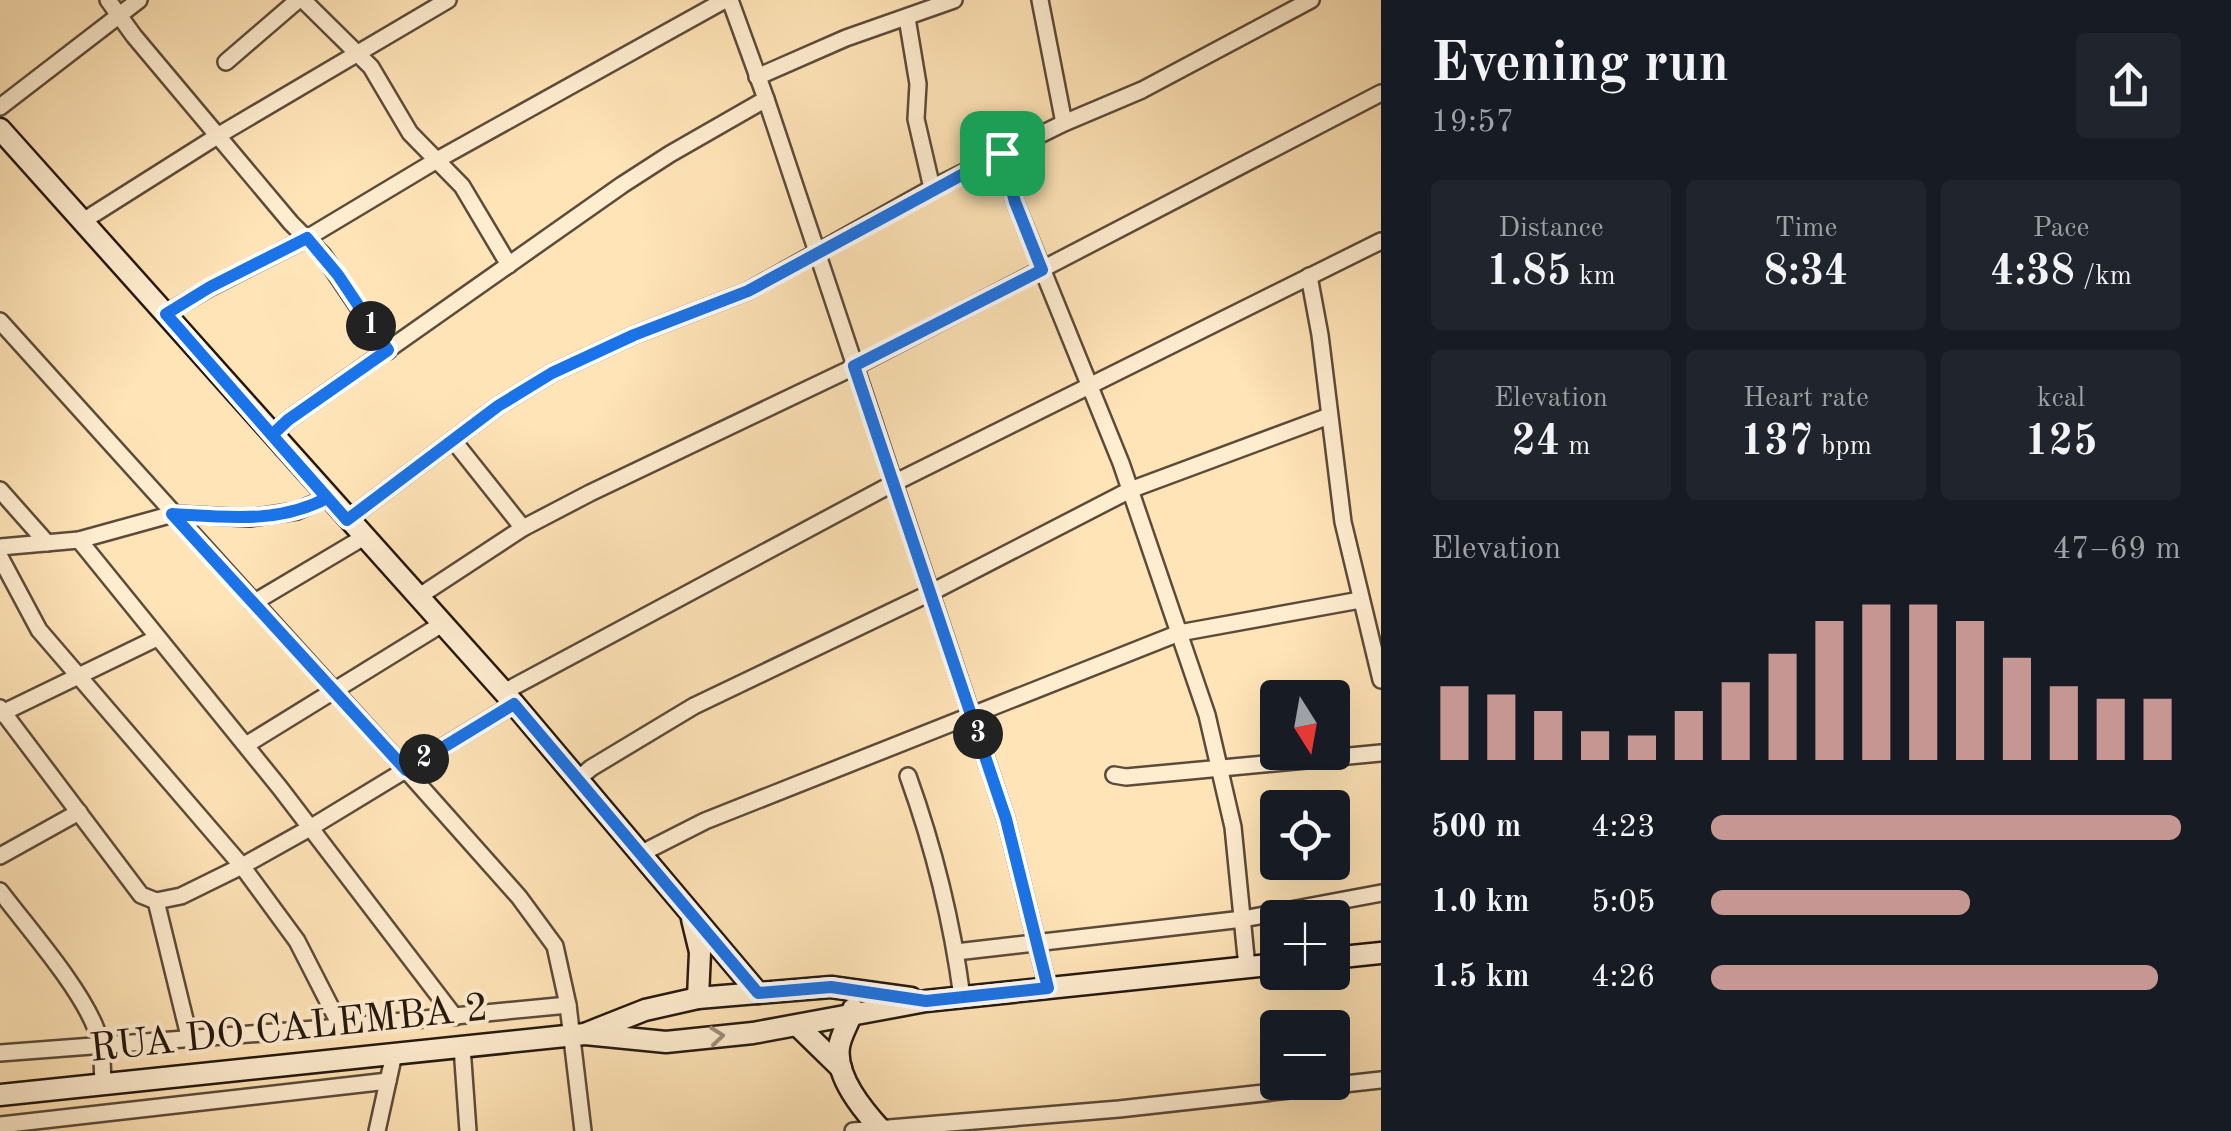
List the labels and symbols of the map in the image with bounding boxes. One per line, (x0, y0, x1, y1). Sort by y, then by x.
pin (960, 111, 1045, 196)
pin: 1 (346, 301, 396, 351)
north arrow (1260, 680, 1350, 770)
pin: 3 (953, 709, 1003, 759)
pin: 2 (399, 734, 449, 784)
street label: RUA DO CALEMBA 2 (88, 989, 490, 1071)
one-way arrow (709, 1026, 725, 1048)

